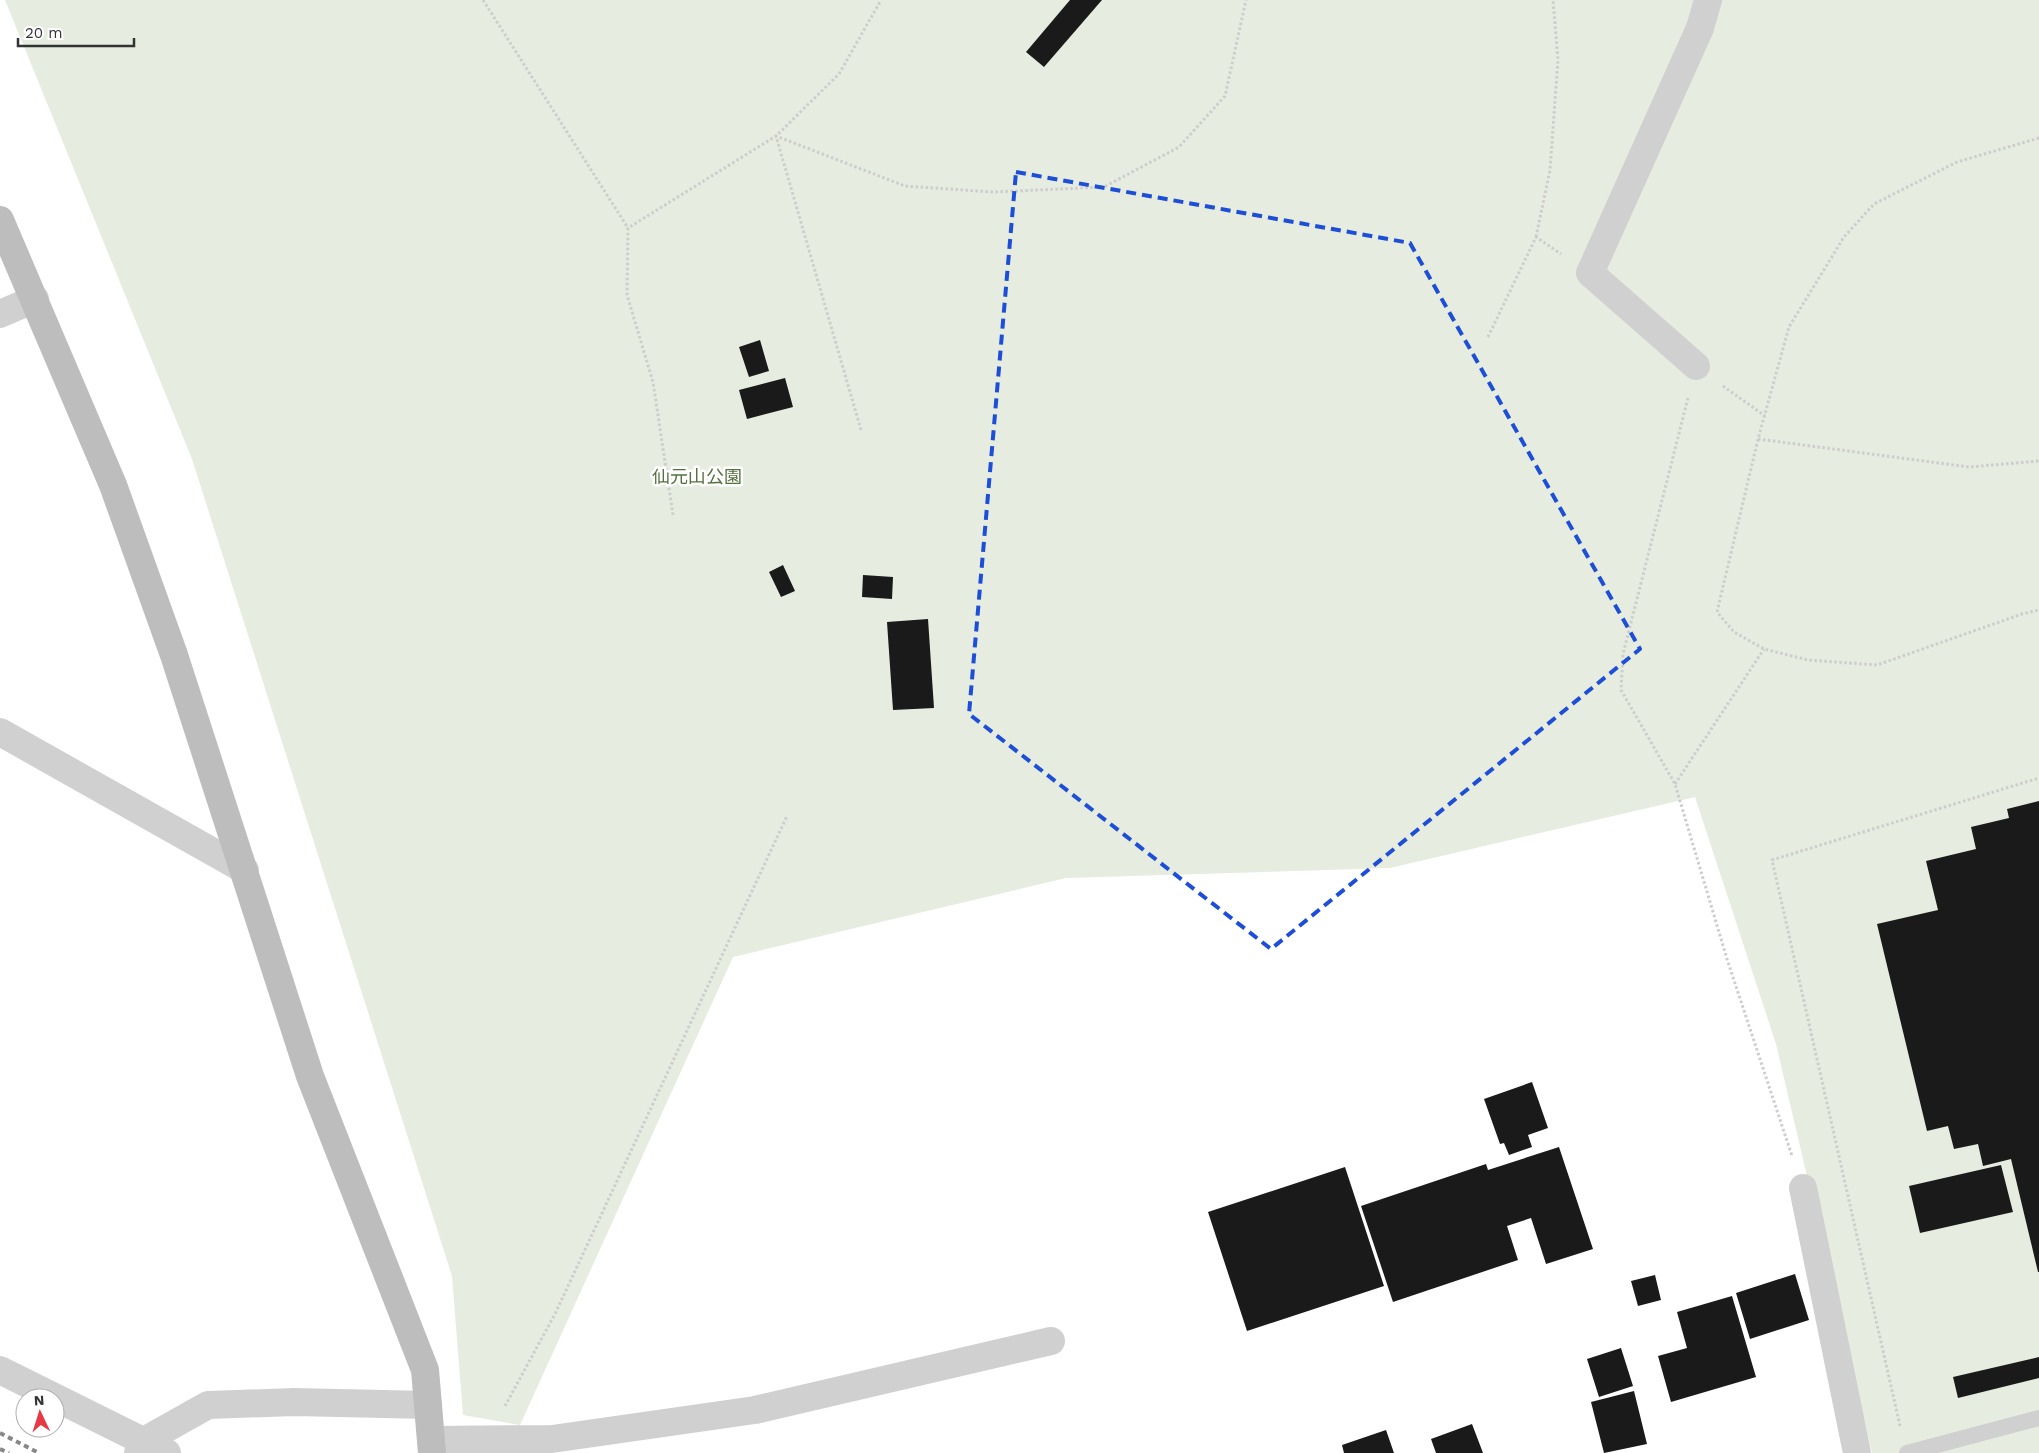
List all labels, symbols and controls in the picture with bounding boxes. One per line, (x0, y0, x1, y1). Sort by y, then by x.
scale bar (18, 15, 134, 47)
text: 20 m (25, 24, 63, 42)
park label: 仙元山公園 (652, 466, 742, 487)
north arrow (15, 1388, 65, 1438)
text: N (33, 1392, 45, 1408)

